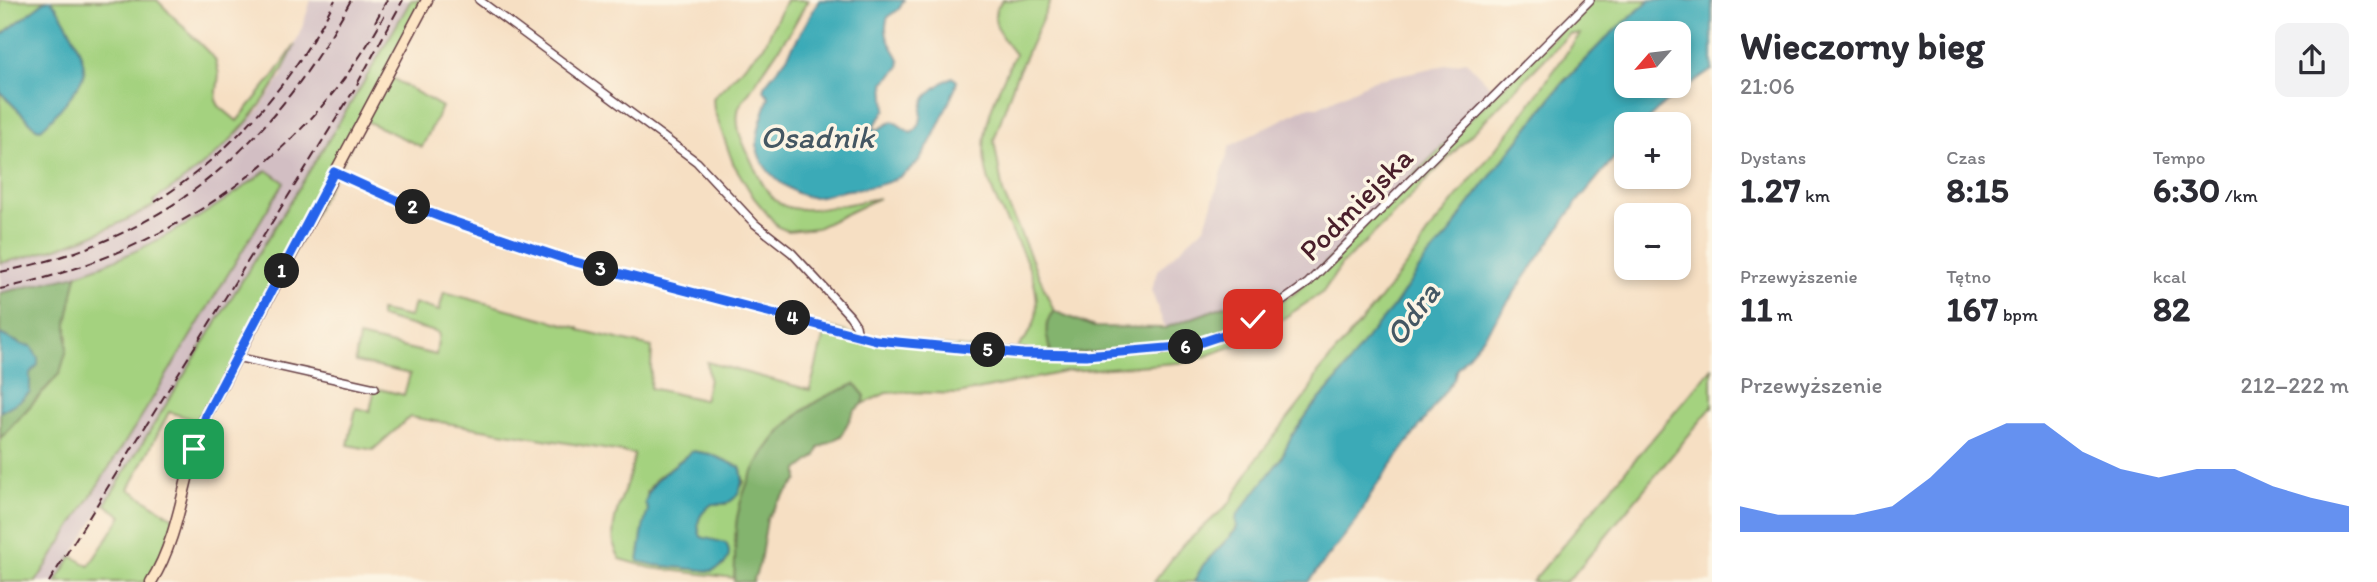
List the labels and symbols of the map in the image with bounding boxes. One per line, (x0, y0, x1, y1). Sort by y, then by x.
north arrow (1614, 21, 1690, 98)
water label: Osadnik (760, 118, 876, 156)
street label: Podmiejska (1291, 139, 1421, 268)
pin: 2 (396, 190, 430, 224)
pin: 3 (584, 252, 618, 286)
pin: 1 (264, 254, 300, 288)
water label: Odra (1376, 275, 1448, 353)
pin (1223, 289, 1283, 349)
pin: 4 (776, 300, 810, 336)
pin: 6 (1168, 330, 1204, 364)
pin: 5 (970, 332, 1006, 368)
pin (164, 419, 224, 479)

